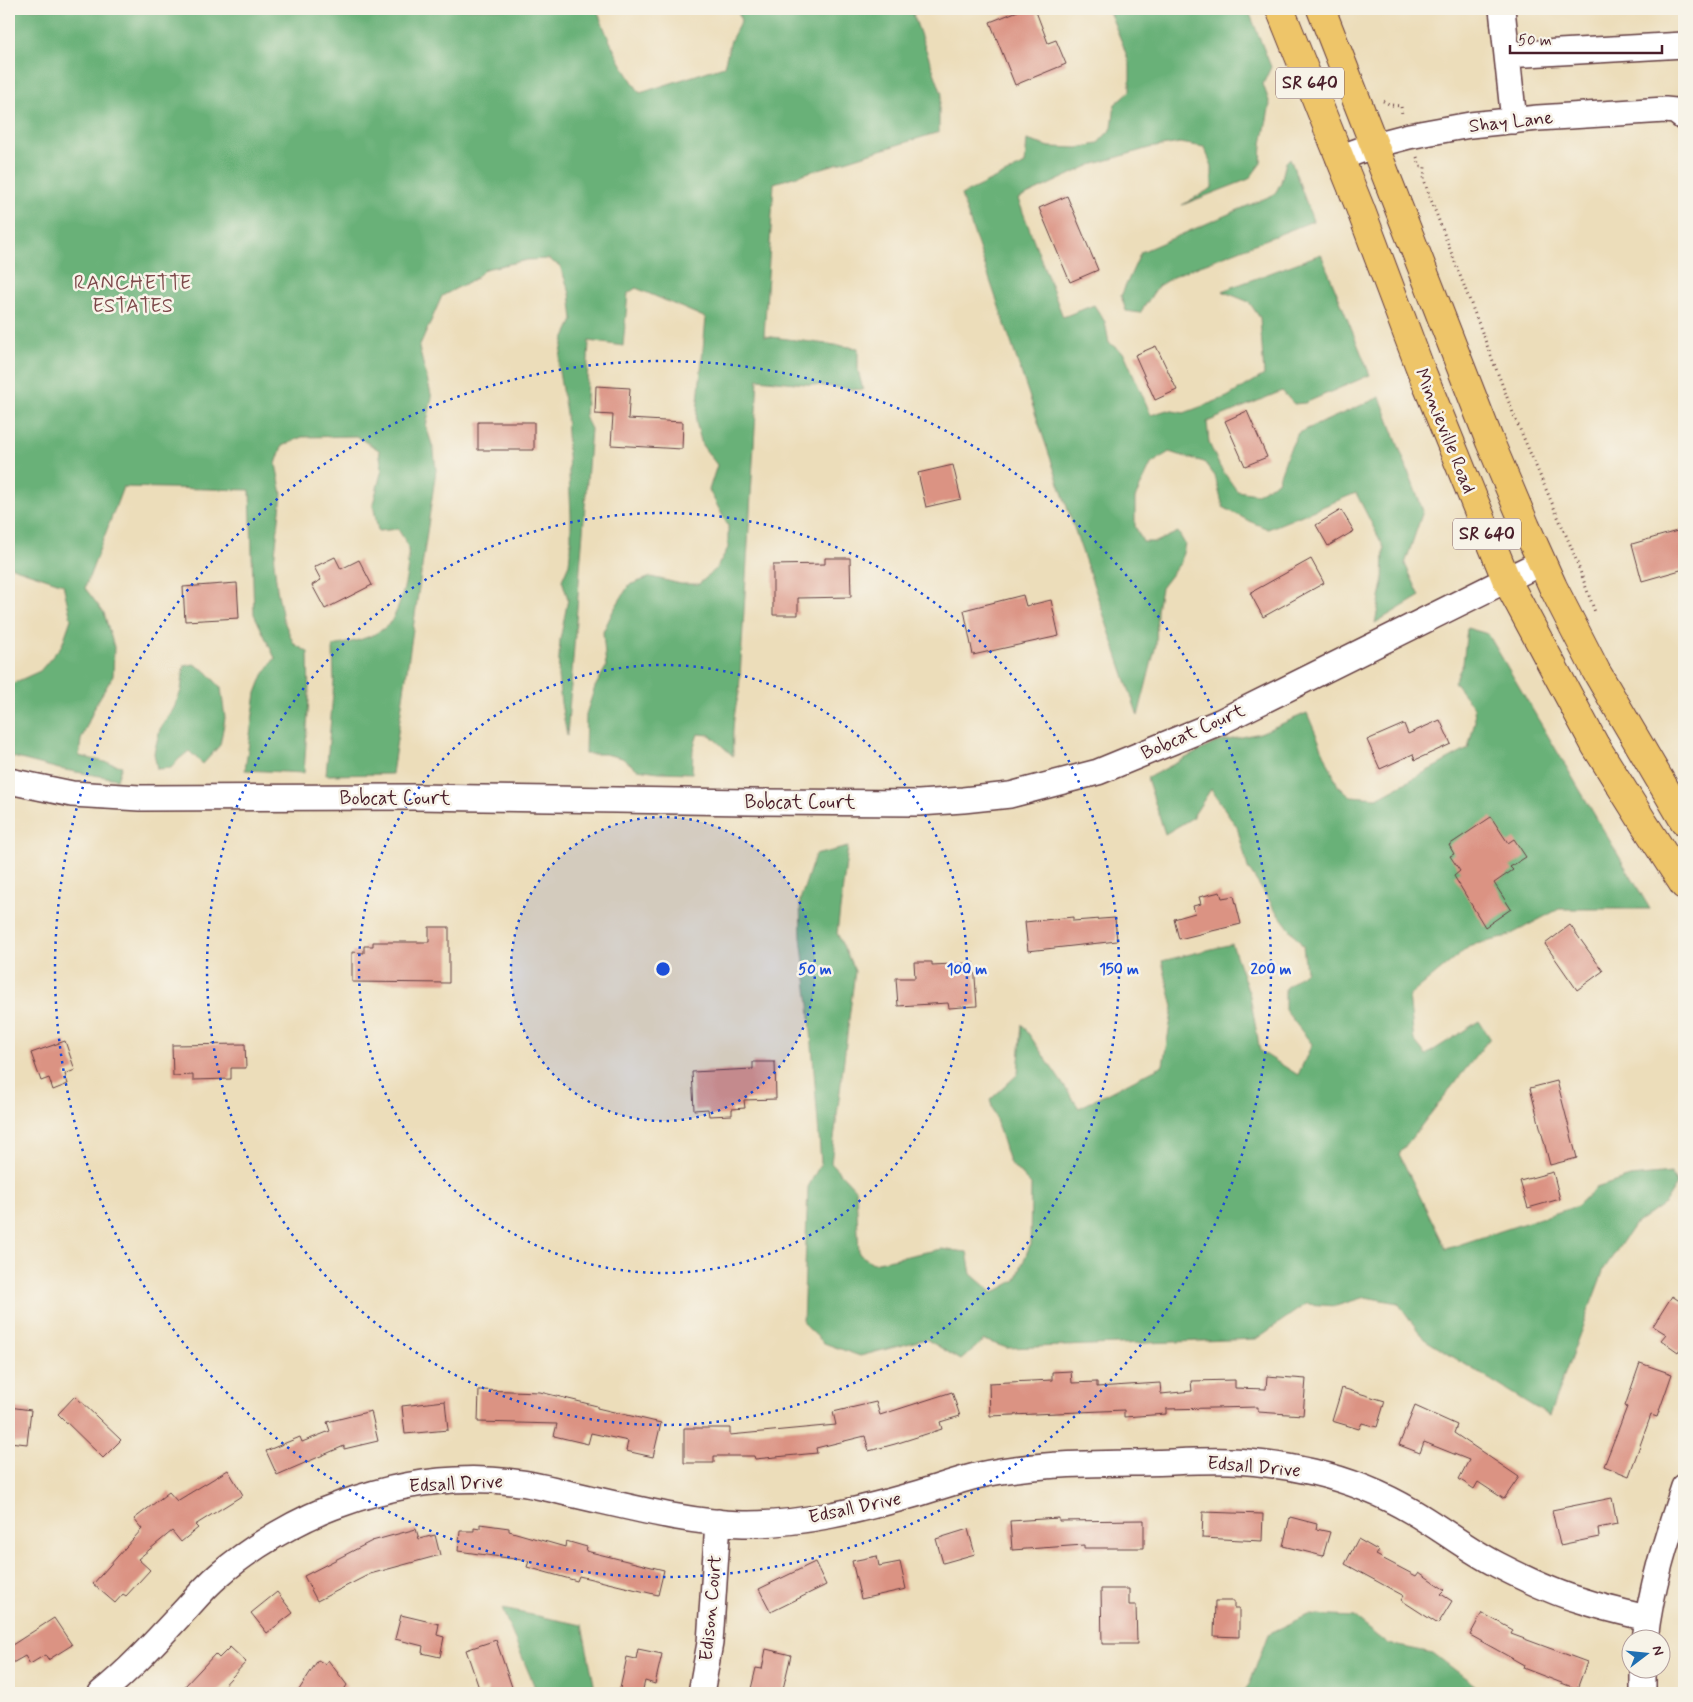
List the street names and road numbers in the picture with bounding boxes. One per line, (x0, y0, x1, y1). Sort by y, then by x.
road number: SR 640 (1276, 68, 1344, 99)
street label: Shay Lane (1468, 105, 1554, 139)
street label: Minnieville Road (1409, 365, 1481, 497)
road number: SR 640 (1453, 518, 1521, 550)
street label: Bobcat Court (1137, 698, 1249, 766)
street label: Bobcat Court (340, 786, 450, 811)
street label: Bobcat Court (745, 790, 855, 815)
street label: Edsall Drive (1206, 1450, 1302, 1484)
street label: Edsall Drive (408, 1469, 504, 1499)
street label: Edsall Drive (806, 1486, 904, 1530)
street label: Edison Court (694, 1554, 728, 1662)

